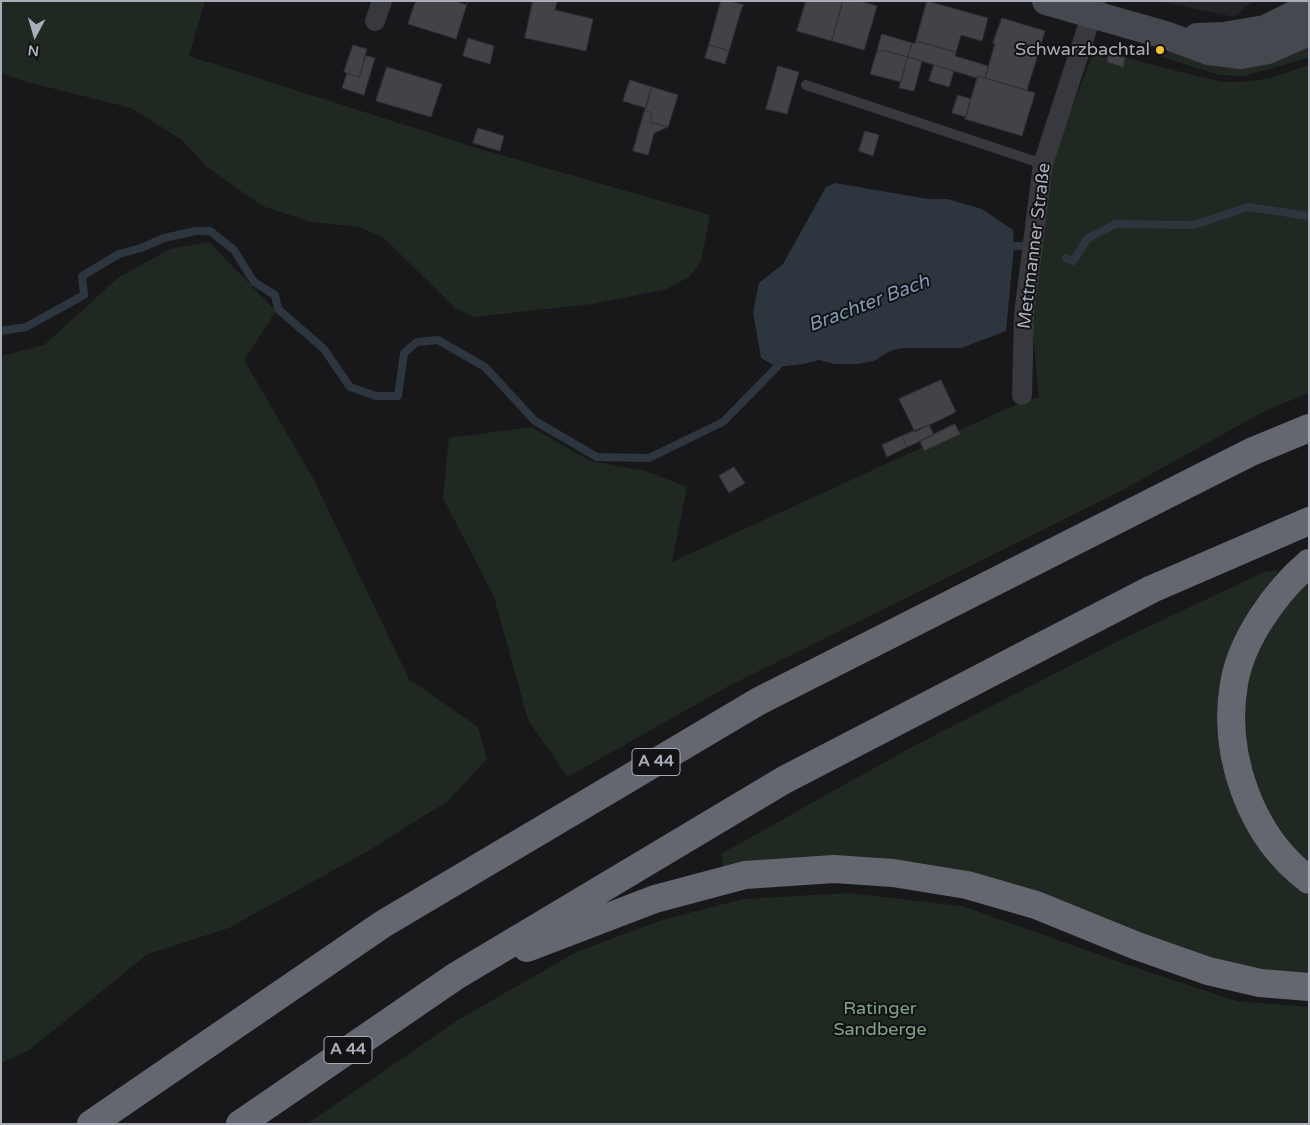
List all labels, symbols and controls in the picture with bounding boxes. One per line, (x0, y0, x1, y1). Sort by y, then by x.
north arrow (10, 10, 60, 60)
place label: Schwarzbachtal (1015, 39, 1150, 61)
text: N (27, 41, 40, 59)
marker: Schwarzbachtal (1154, 44, 1166, 56)
street label: Mettmanner Straße (1014, 162, 1056, 330)
water label: Brachter Bach (805, 270, 933, 338)
road number: A 44 (632, 749, 680, 776)
park label: Ratinger Sandberge (833, 998, 927, 1040)
road number: A 44 (324, 1036, 372, 1064)

